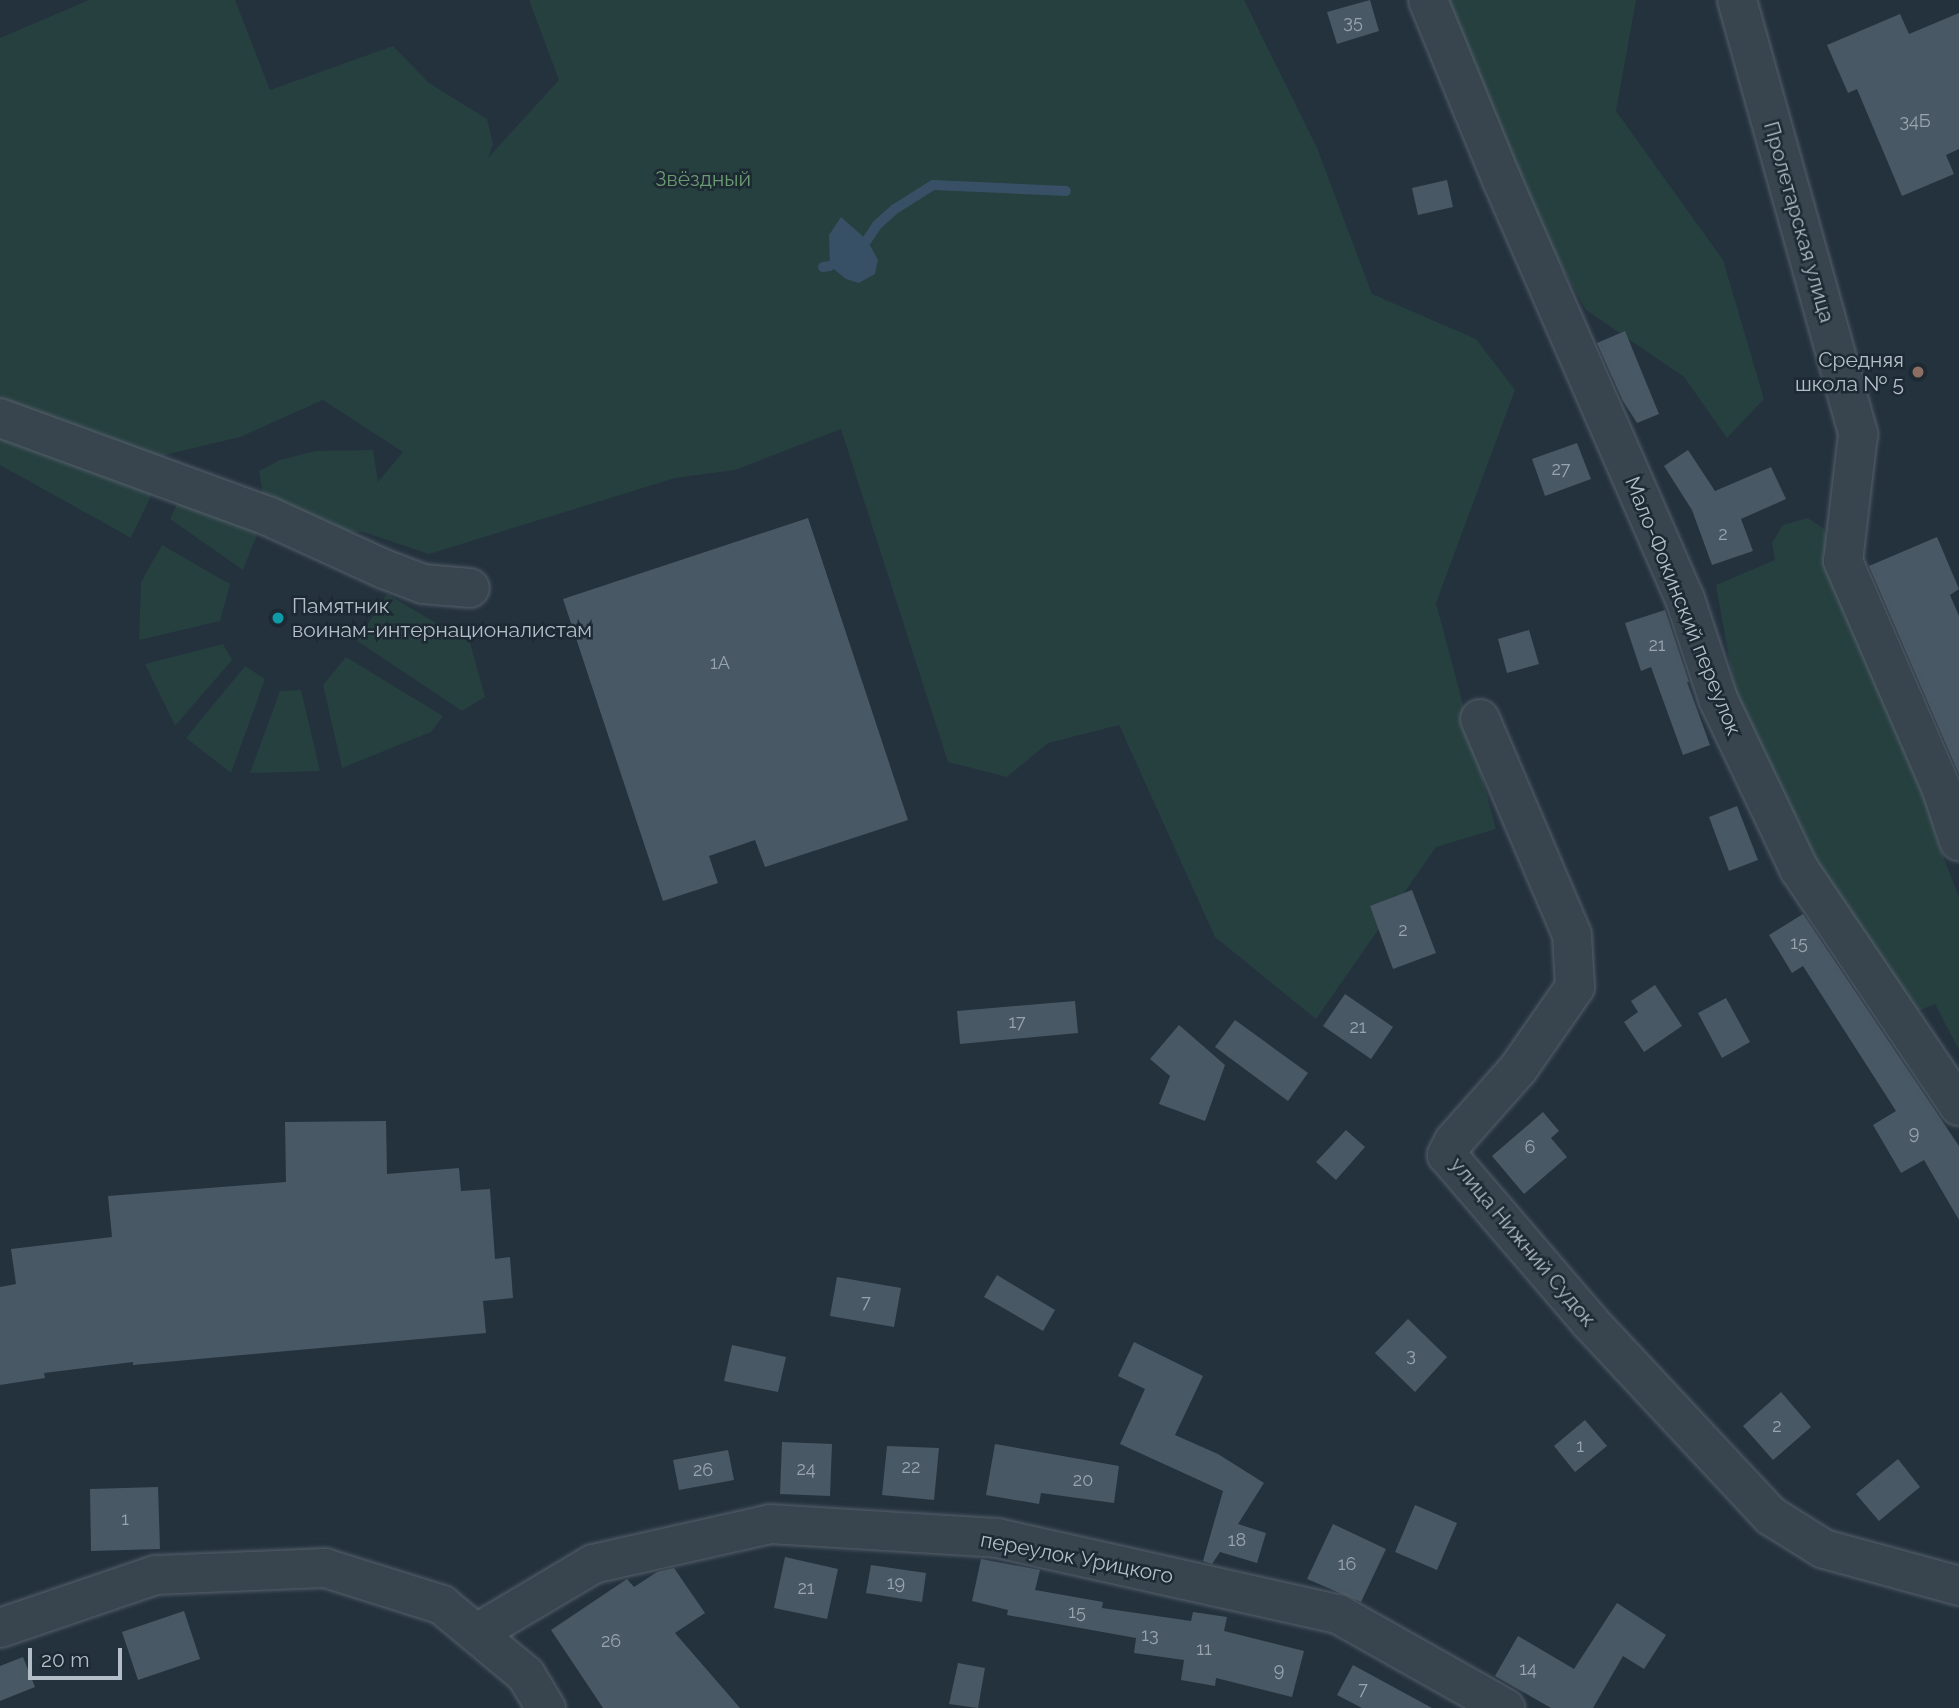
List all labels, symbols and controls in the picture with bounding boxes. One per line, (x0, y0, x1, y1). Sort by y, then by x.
house number: 35 (1343, 11, 1363, 33)
house number: 34Б (1899, 110, 1931, 132)
street label: Пролетарская улица (1758, 118, 1840, 326)
park label: Звёздный (655, 166, 751, 192)
place label: Средняя школа № 5 (1795, 347, 1904, 397)
marker: Средняя школа № 5 (1910, 364, 1926, 380)
house number: 27 (1551, 458, 1571, 480)
street label: Мало-Фокинский переулок (1619, 473, 1747, 739)
house number: 2 (1718, 523, 1728, 545)
place label: Памятник воинам-интернационалистам (292, 593, 592, 643)
marker: Памятник воинам-интернационалистам (270, 610, 286, 626)
house number: 21 (1648, 634, 1666, 656)
house number: 1А (710, 652, 730, 674)
house number: 2 (1398, 919, 1408, 941)
house number: 15 (1790, 932, 1808, 954)
house number: 17 (1008, 1011, 1026, 1033)
house number: 21 (1349, 1016, 1367, 1038)
house number: 9 (1909, 1122, 1919, 1144)
house number: 6 (1525, 1136, 1535, 1158)
street label: улица Нижний Судок (1445, 1152, 1601, 1332)
house number: 7 (861, 1291, 871, 1313)
house number: 3 (1406, 1344, 1416, 1366)
house number: 2 (1772, 1415, 1782, 1437)
house number: 1 (1576, 1435, 1584, 1457)
house number: 22 (902, 1456, 920, 1478)
house number: 24 (796, 1458, 816, 1480)
house number: 26 (693, 1459, 713, 1481)
house number: 20 (1073, 1469, 1093, 1491)
house number: 1 (121, 1508, 129, 1530)
street label: переулок Урицкого (979, 1527, 1175, 1589)
house number: 18 (1228, 1529, 1246, 1551)
house number: 16 (1338, 1553, 1356, 1575)
house number: 19 (887, 1572, 905, 1594)
house number: 21 (797, 1577, 815, 1599)
house number: 15 (1068, 1601, 1086, 1623)
house number: 13 (1141, 1624, 1159, 1646)
house number: 26 (601, 1630, 621, 1652)
scale bar (32, 1634, 126, 1678)
house number: 11 (1196, 1638, 1212, 1660)
text: 20 m (41, 1647, 89, 1672)
house number: 14 (1519, 1658, 1537, 1680)
house number: 9 (1274, 1659, 1284, 1681)
house number: 7 (1358, 1678, 1368, 1700)

